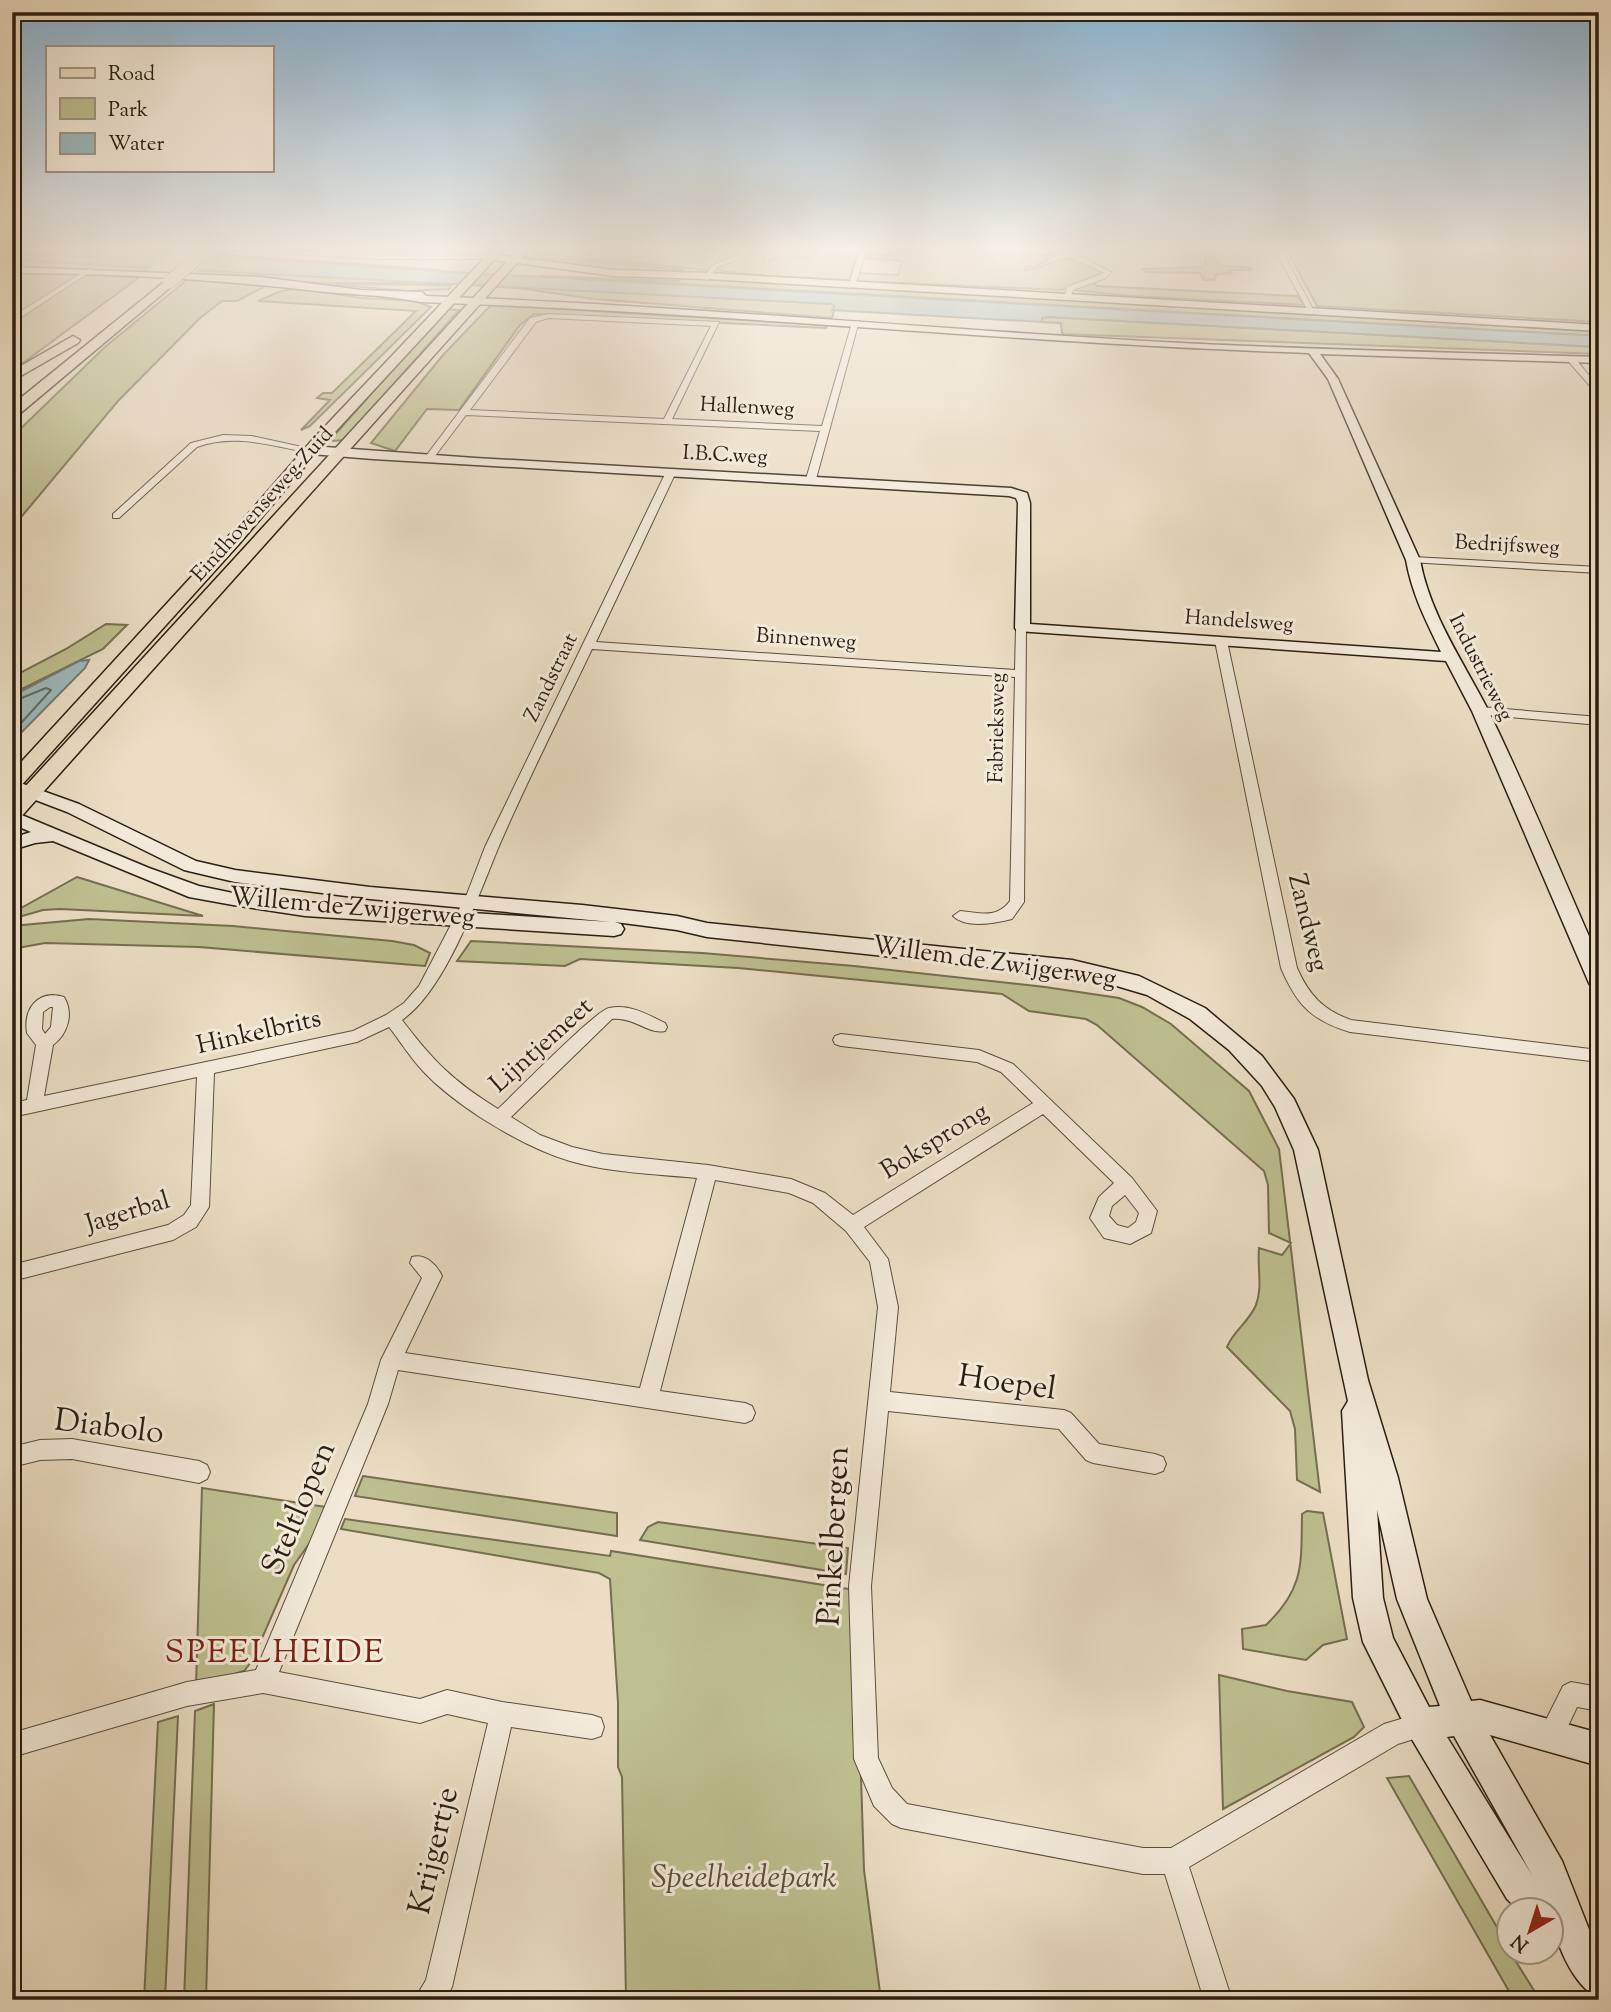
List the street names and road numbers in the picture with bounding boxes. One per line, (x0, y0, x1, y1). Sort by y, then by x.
street label: Hallenweg (699, 391, 795, 425)
street label: Eindhovenseweg-Zuid (185, 421, 341, 589)
street label: I.B.C.weg (682, 439, 768, 473)
street label: Bedrijfsweg (1454, 528, 1560, 564)
street label: Handelsweg (1184, 603, 1294, 641)
street label: Industrieweg (1440, 609, 1520, 727)
street label: Binnenweg (755, 622, 857, 658)
street label: Zandstraat (518, 629, 586, 727)
street label: Fabrieksweg (982, 672, 1014, 784)
street label: Zandweg (1277, 870, 1337, 976)
street label: Willem de Zwijgerweg (228, 879, 476, 937)
street label: Willem de Zwijgerweg (869, 928, 1119, 998)
street label: Lijntjemeet (482, 989, 602, 1103)
street label: Hinkelbrits (193, 1001, 325, 1065)
street label: Boksprong (874, 1094, 996, 1190)
street label: Jagerbal (79, 1183, 175, 1244)
street label: Hoepel (955, 1354, 1059, 1414)
street label: Diabolo (52, 1398, 166, 1458)
street label: Steltlopen (251, 1435, 349, 1583)
street label: Pinkelbergen (807, 1445, 863, 1627)
street label: Krijgertje (398, 1783, 472, 1919)

